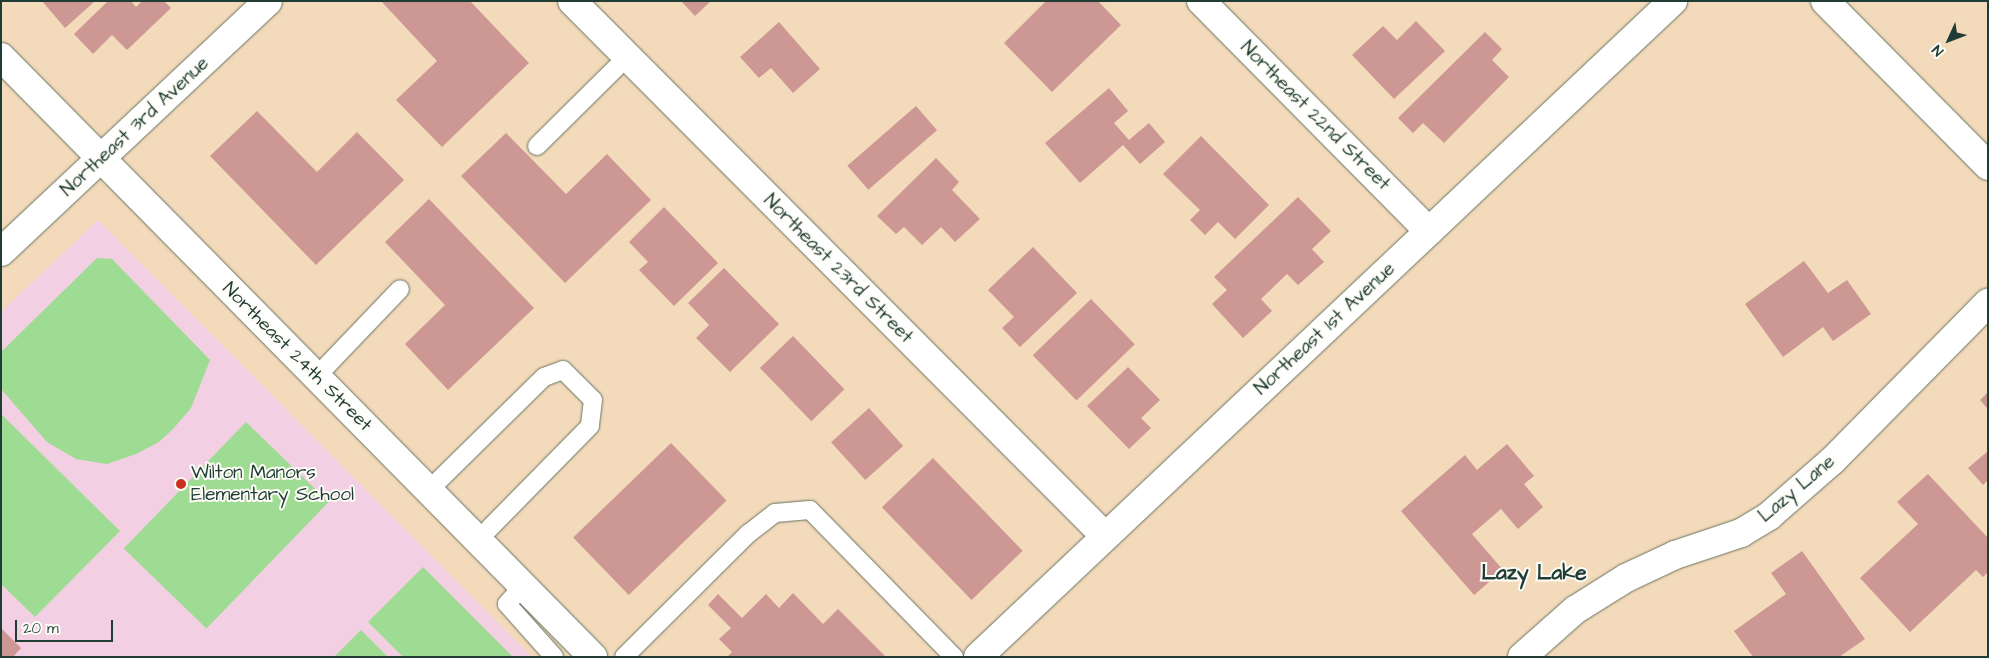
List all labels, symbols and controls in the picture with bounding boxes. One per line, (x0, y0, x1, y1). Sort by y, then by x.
north arrow (1924, 15, 1974, 65)
street label: Northeast 22nd Street (1235, 36, 1395, 196)
text: N (1928, 40, 1948, 60)
street label: Northeast 3rd Avenue (56, 52, 214, 202)
street label: Northeast 23rd Street (759, 190, 917, 348)
street label: Northeast 1st Avenue (1250, 258, 1400, 400)
street label: Northeast 24th Street (217, 277, 377, 437)
street label: Lazy Lane (1754, 450, 1840, 528)
place label: Wilton Manors Elementary School (191, 462, 354, 506)
marker: Wilton Manors Elementary School (175, 478, 187, 490)
district label: Lazy Lake (1481, 560, 1587, 586)
scale bar (18, 610, 115, 642)
text: 20 m (23, 618, 59, 639)

